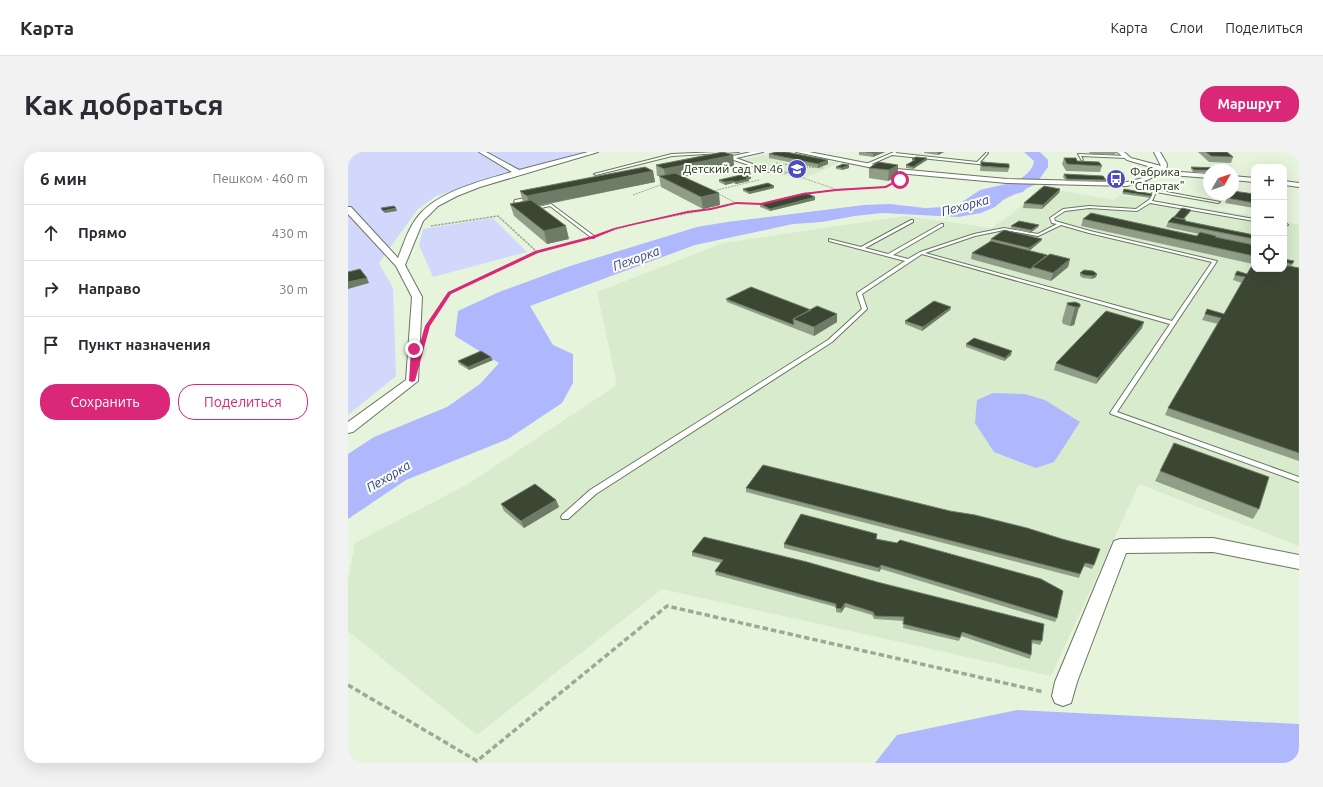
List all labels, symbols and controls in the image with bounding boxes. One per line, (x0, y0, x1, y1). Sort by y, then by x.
text: Карта (20, 17, 74, 39)
text: Карта (1110, 20, 1148, 36)
text: Слои (1170, 20, 1203, 36)
text: Поделиться (1225, 20, 1303, 36)
button: Маршрут (1200, 86, 1299, 122)
text: Как добраться (24, 89, 223, 120)
school or university icon: Детский сад № 46 (786, 158, 808, 180)
place label: Детский сад № 46 (683, 162, 783, 175)
north arrow (1203, 164, 1239, 200)
map controls (1251, 164, 1287, 272)
button: + (1251, 164, 1287, 200)
place label: Фабрика "Спартак" (1130, 165, 1185, 192)
bus stop icon: Фабрика "Спартак" (1105, 168, 1127, 190)
text: 6 мин (40, 169, 87, 188)
text: Пешком · 460 m (212, 171, 308, 185)
route start (891, 171, 909, 189)
water label: Пехорка (940, 192, 990, 218)
button: − (1251, 200, 1287, 236)
icon: ahead (40, 222, 62, 244)
text: Прямо (78, 224, 127, 241)
text: 430 m (272, 226, 308, 240)
button: locate (1251, 236, 1287, 272)
water label: Пехорка (611, 243, 661, 273)
icon: right (40, 278, 62, 300)
text: Направо (78, 280, 141, 297)
text: 30 m (279, 282, 308, 296)
icon: arrive (40, 334, 62, 356)
text: Пункт назначения (78, 336, 211, 353)
route end (405, 340, 423, 358)
button: Сохранить (40, 384, 170, 420)
button: Поделиться (178, 384, 308, 420)
water label: Пехорка (364, 457, 412, 495)

